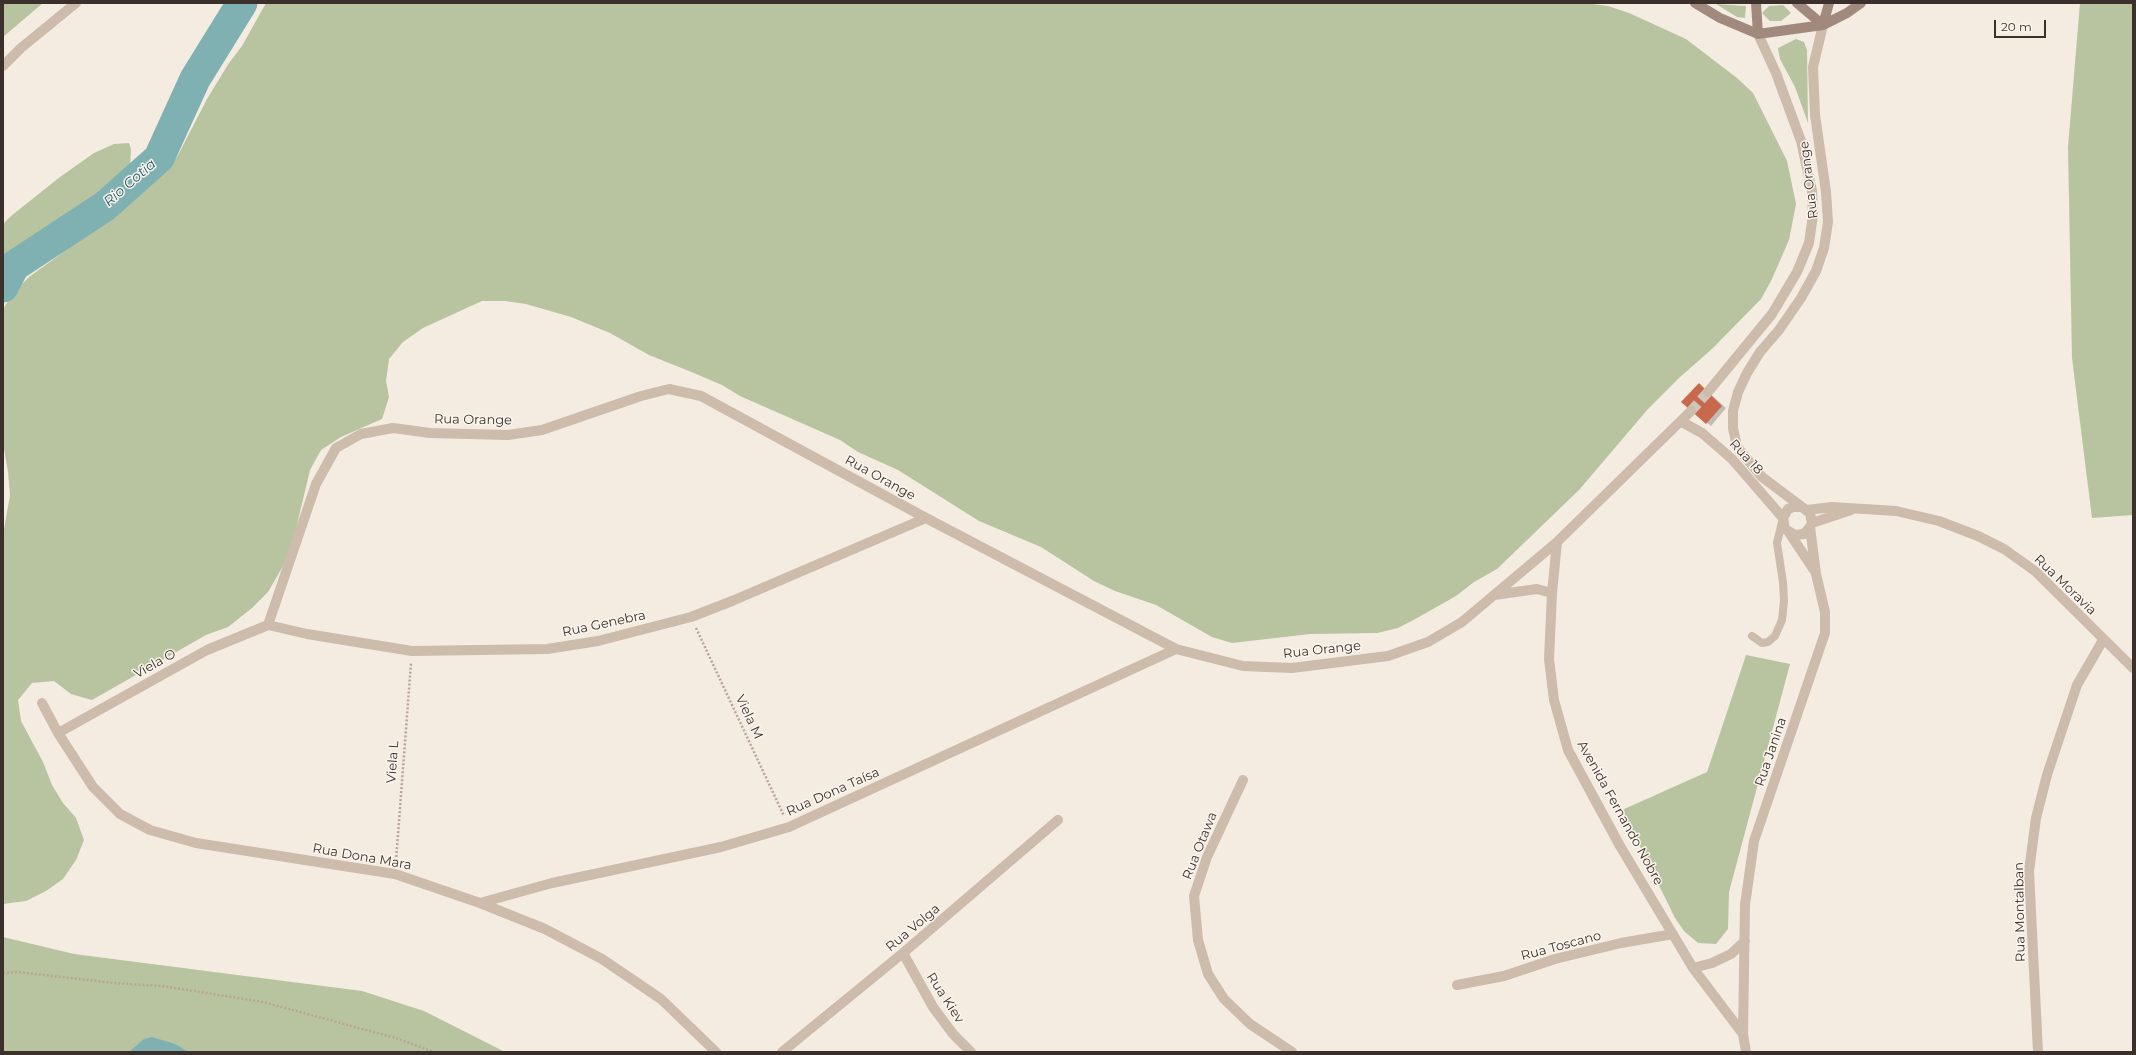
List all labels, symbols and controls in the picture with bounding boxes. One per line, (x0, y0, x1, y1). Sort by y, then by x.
scale bar (1996, 12, 2048, 38)
text: 20 m (2001, 19, 2032, 34)
street label: Rua Orange (1797, 140, 1821, 220)
water label: Rio Cotia (100, 156, 160, 210)
street label: Rua Orange (434, 412, 512, 428)
street label: Rua 18 (1726, 436, 1766, 478)
street label: Rua Orange (842, 452, 918, 504)
street label: Rua Moravia (2031, 552, 2099, 618)
street label: Rua Genebra (561, 608, 647, 640)
street label: Rua Orange (1282, 638, 1362, 662)
street label: Viela O (131, 646, 179, 682)
street label: Viela M (732, 692, 766, 742)
street label: Rua Janina (1752, 715, 1790, 789)
street label: Avenida Fernando Nobre (1574, 738, 1666, 888)
street label: Viela L (384, 740, 402, 784)
street label: Rua Dona Taísa (784, 764, 882, 820)
street label: Rua Otawa (1179, 810, 1221, 882)
street label: Rua Dona Mara (311, 841, 413, 873)
street label: Rua Montalban (2011, 862, 2029, 962)
street label: Rua Volga (883, 901, 943, 955)
street label: Rua Toscano (1519, 928, 1603, 964)
street label: Rua Kiev (923, 970, 967, 1026)

